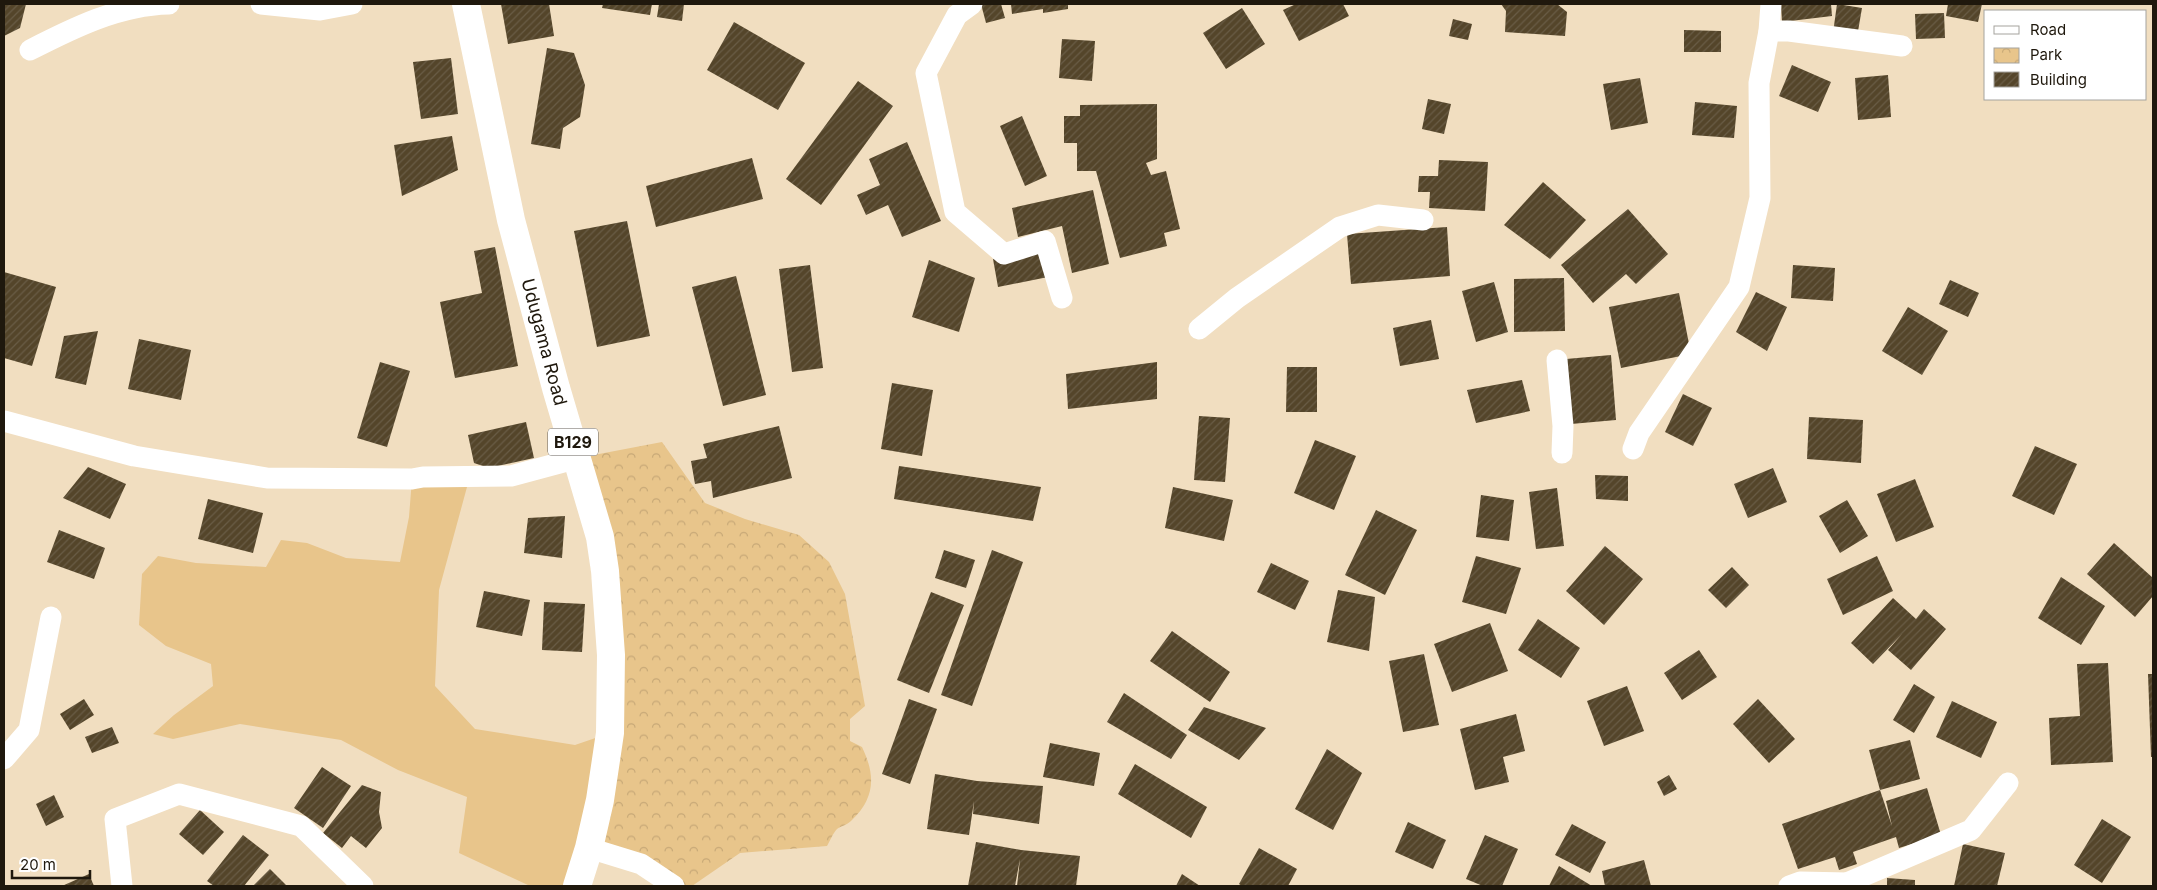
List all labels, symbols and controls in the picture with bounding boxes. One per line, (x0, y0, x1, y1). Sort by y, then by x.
legend (1984, 10, 2147, 100)
text: Road (2030, 20, 2066, 39)
text: Park (2030, 45, 2063, 64)
text: Building (2030, 70, 2087, 89)
street label: Udugama Road (517, 276, 572, 408)
road number: B129 (548, 428, 598, 456)
scale bar (12, 848, 90, 880)
text: 20 m (20, 855, 56, 874)

